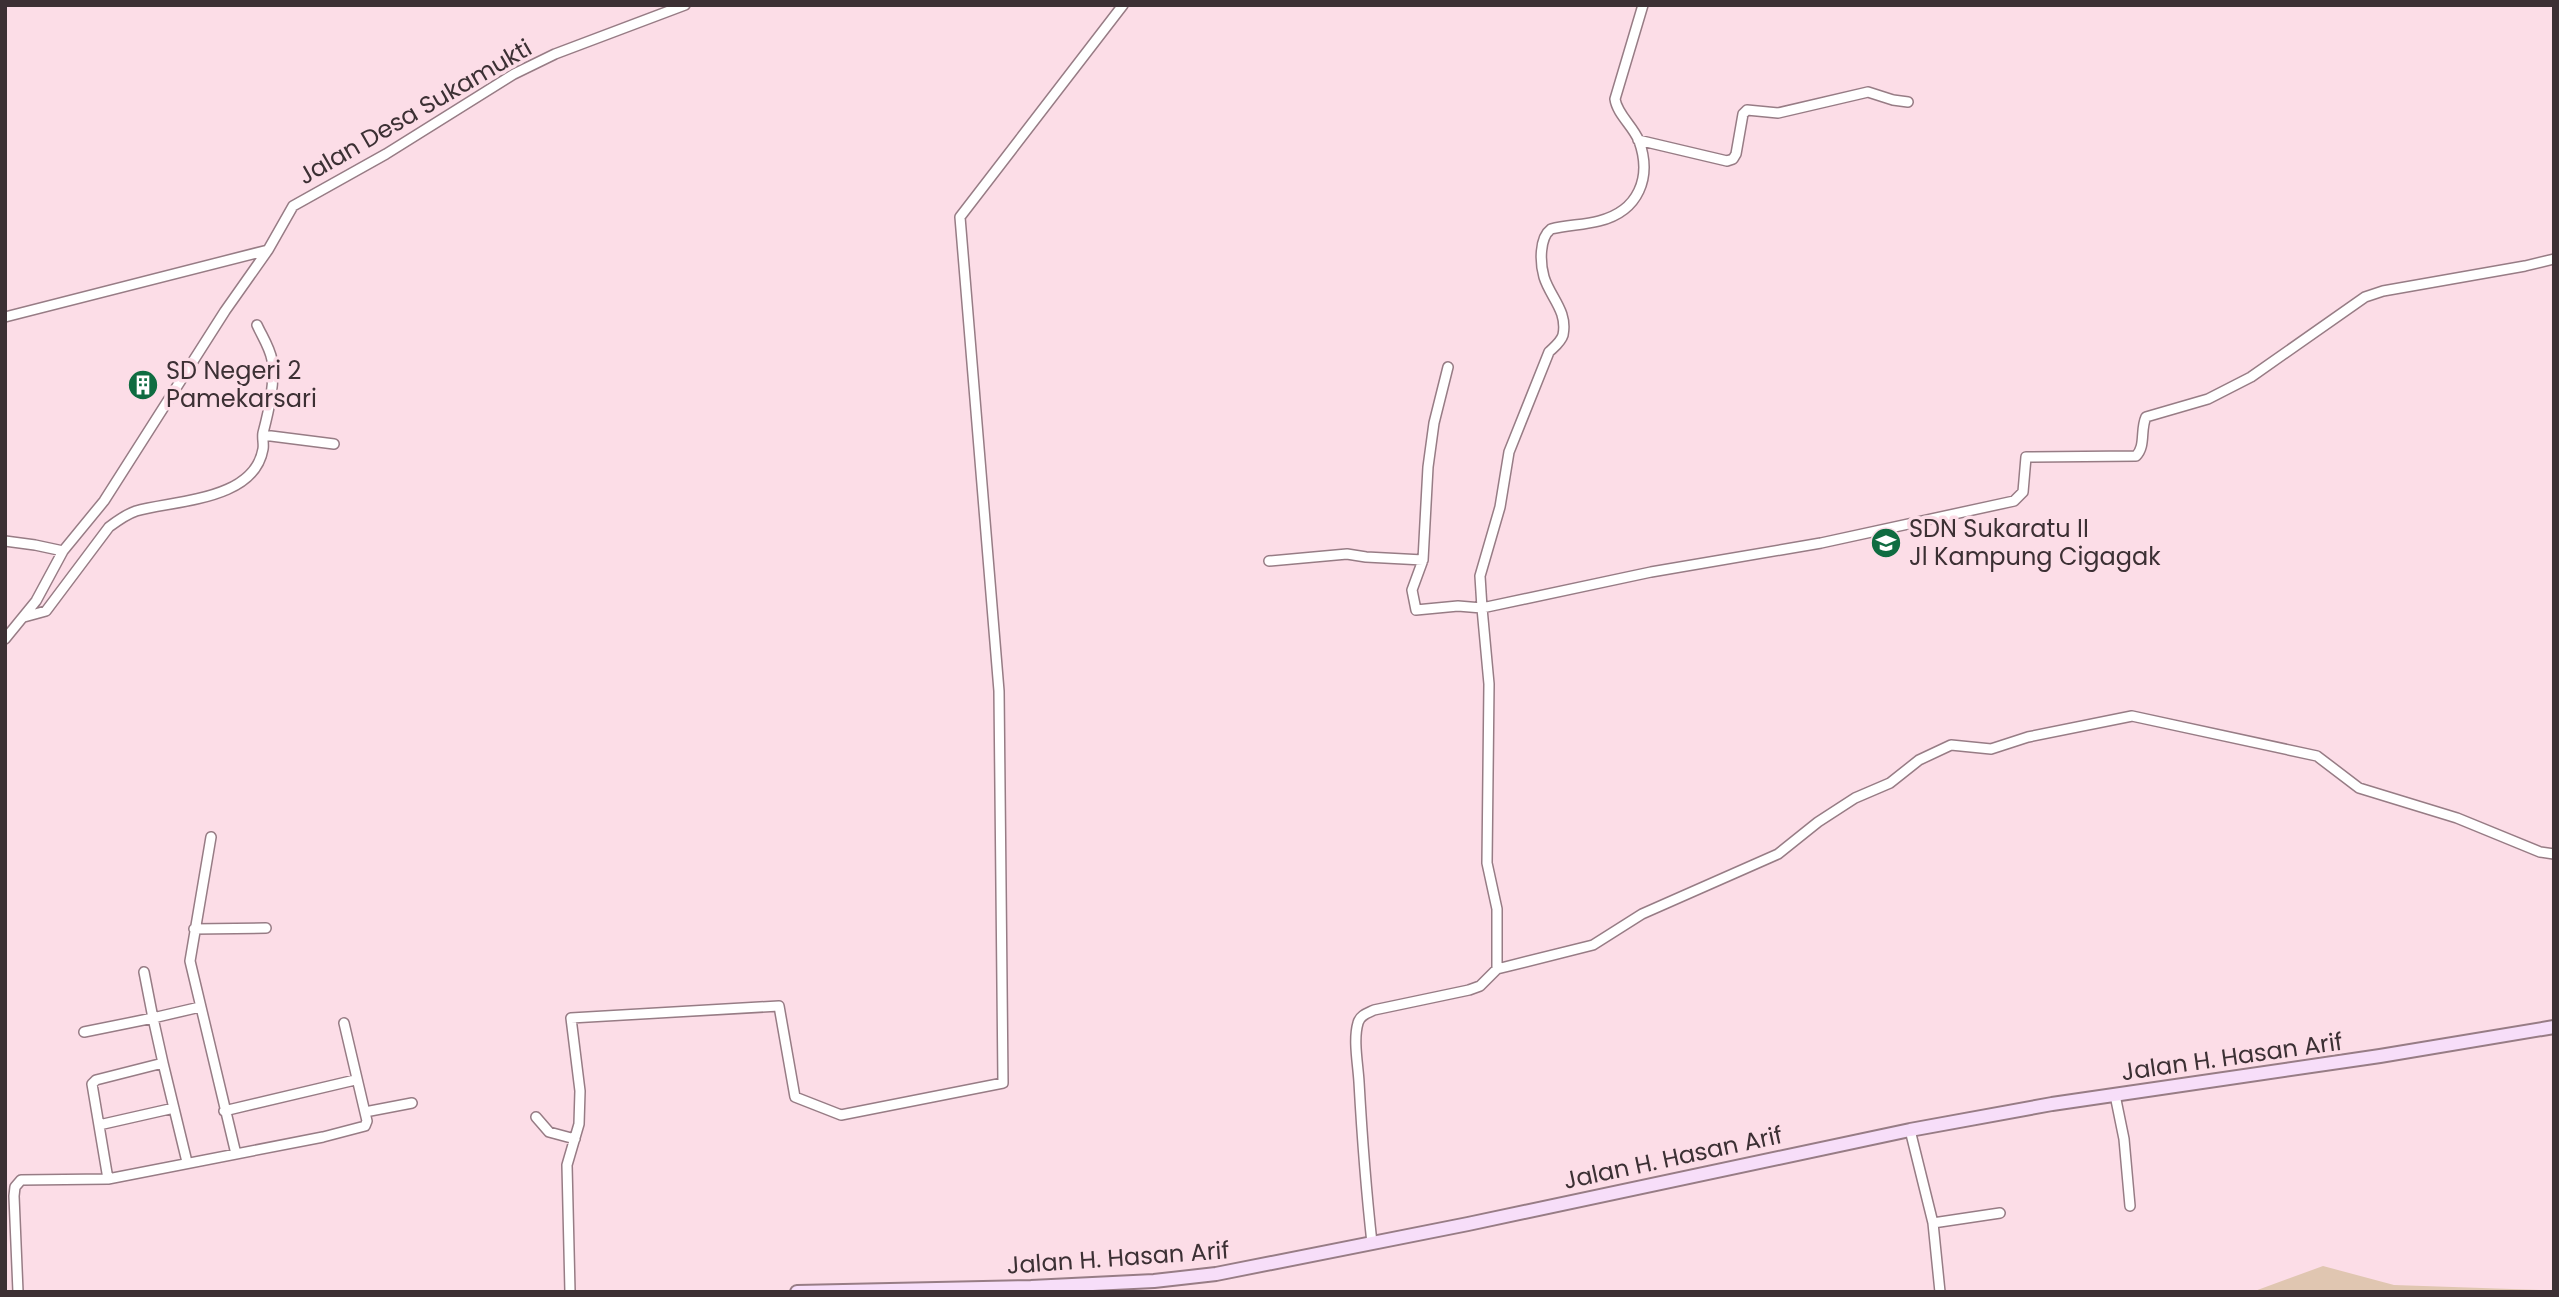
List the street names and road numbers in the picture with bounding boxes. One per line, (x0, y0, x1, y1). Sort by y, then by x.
street label: Jalan Desa Sukamukti (292, 31, 538, 192)
street label: Jalan H. Hasan Arif (2119, 1025, 2345, 1088)
street label: Jalan H. Hasan Arif (1560, 1118, 1786, 1197)
street label: Jalan H. Hasan Arif (1005, 1233, 1231, 1282)

